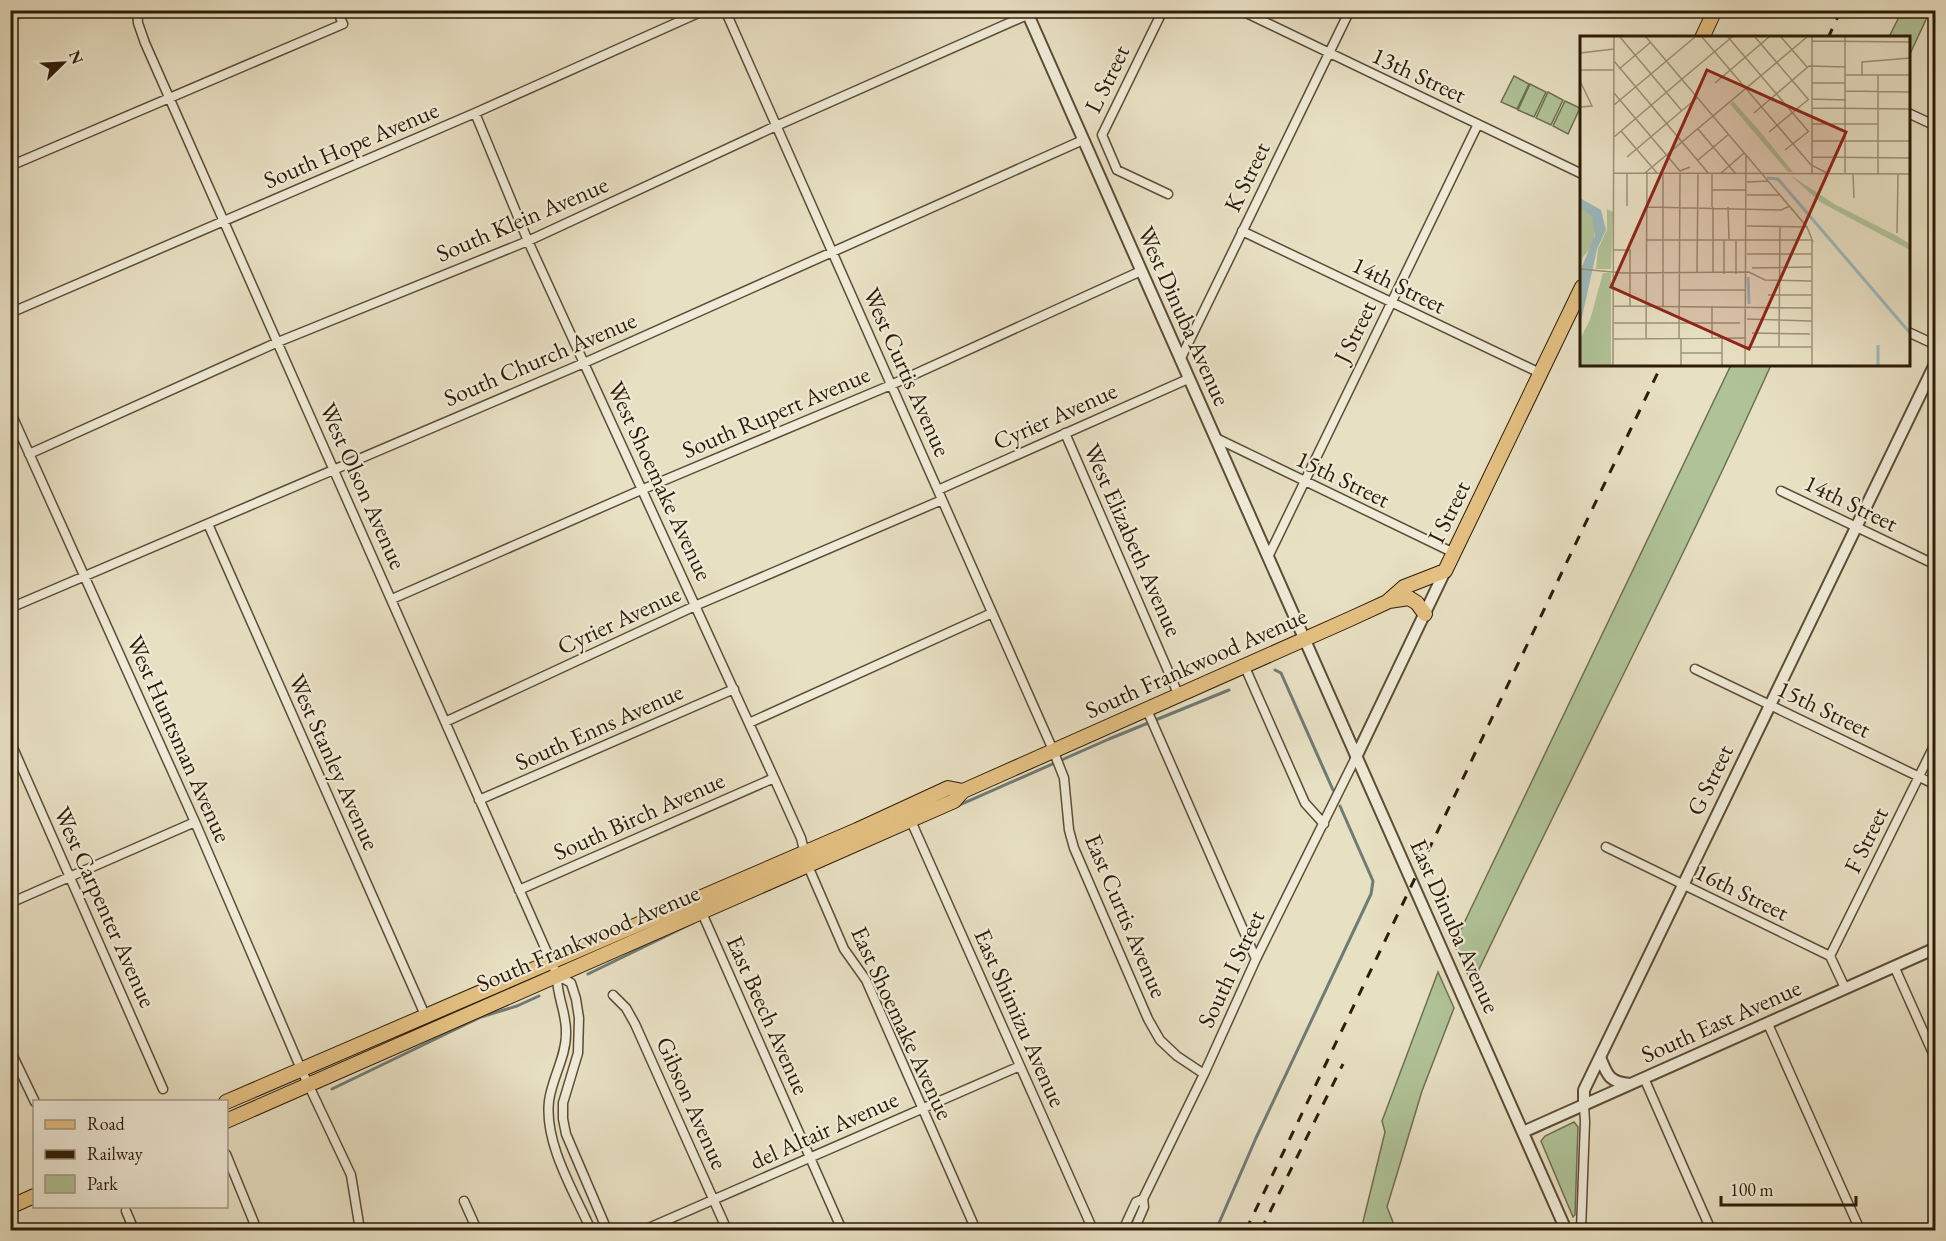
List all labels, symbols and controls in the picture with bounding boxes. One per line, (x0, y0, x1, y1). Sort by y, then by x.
north arrow (33, 33, 93, 93)
inset map (1580, 36, 1910, 366)
street label: L Street (1077, 39, 1136, 118)
street label: 13th Street (1367, 39, 1472, 110)
text: N (64, 47, 88, 67)
street label: South Hope Avenue (259, 94, 443, 195)
street label: K Street (1216, 136, 1277, 217)
street label: South Klein Avenue (431, 168, 613, 269)
street label: West Dinuba Avenue (1131, 221, 1238, 410)
street label: 14th Street (1347, 249, 1452, 321)
street label: West Curtis Avenue (856, 283, 959, 461)
street label: J Street (1325, 295, 1383, 370)
street label: South Church Avenue (439, 304, 641, 413)
street label: South Rupert Avenue (677, 358, 874, 465)
street label: Cyrier Avenue (988, 374, 1122, 457)
street label: West Shoemake Avenue (601, 376, 720, 585)
street label: West Olson Avenue (313, 398, 414, 574)
street label: West Elizabeth Avenue (1077, 438, 1190, 641)
street label: 15th Street (1291, 443, 1396, 515)
street label: 14th Street (1799, 467, 1904, 539)
street label: I Street (1420, 475, 1477, 548)
street label: Cyrier Avenue (552, 577, 685, 662)
street label: South Frankwood Avenue (1080, 600, 1312, 725)
street label: West Huntsman Avenue (120, 630, 239, 847)
street label: West Stanley Avenue (282, 669, 387, 855)
street label: 15th Street (1772, 673, 1877, 745)
street label: South Enns Avenue (510, 676, 688, 777)
street label: G Street (1679, 739, 1740, 820)
street label: South Birch Avenue (548, 764, 729, 867)
street label: West Carpenter Avenue (47, 801, 164, 1012)
street label: F Street (1836, 801, 1895, 878)
street label: East Curtis Avenue (1078, 829, 1175, 1002)
street label: East Dinuba Avenue (1403, 834, 1508, 1018)
street label: 16th Street (1690, 856, 1795, 928)
street label: South Frankwood Avenue (471, 876, 704, 999)
street label: South I Street (1190, 905, 1271, 1032)
street label: East Shoemake Avenue (844, 921, 961, 1124)
street label: East Shimizu Avenue (967, 924, 1074, 1112)
street label: East Beech Avenue (720, 930, 817, 1099)
street label: South East Avenue (1636, 971, 1806, 1070)
street label: Gibson Avenue (649, 1032, 735, 1174)
street label: del Altair Avenue (745, 1083, 903, 1176)
legend (33, 1100, 228, 1208)
text: Road (87, 1112, 126, 1135)
text: Railway (87, 1142, 143, 1165)
scale bar (1721, 1169, 1856, 1207)
text: Park (87, 1172, 118, 1195)
text: 100 m (1730, 1178, 1774, 1201)

